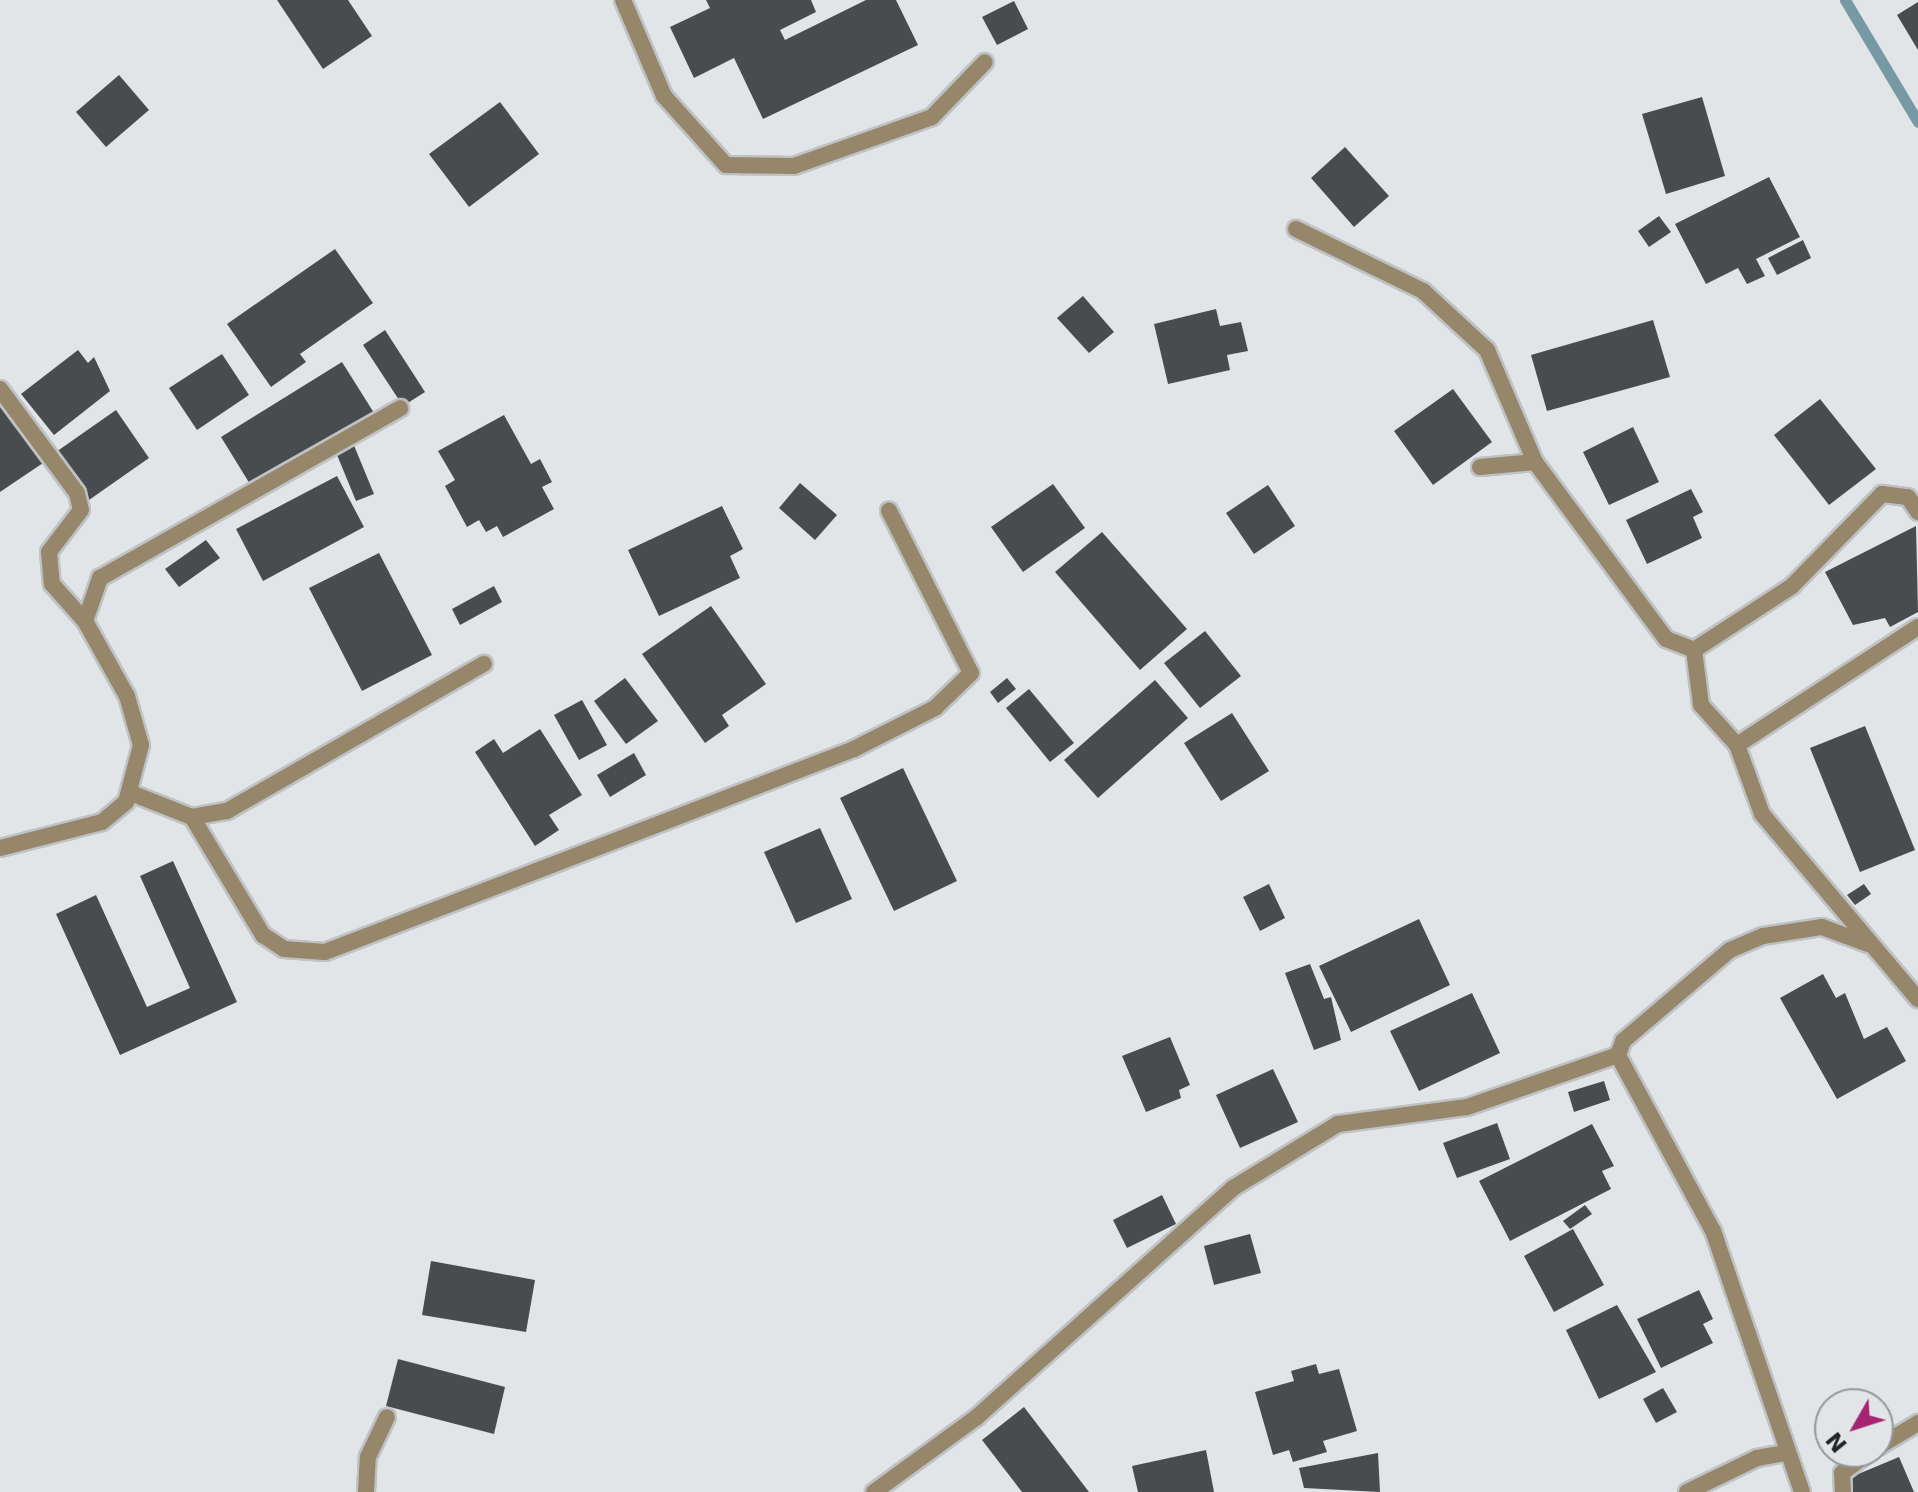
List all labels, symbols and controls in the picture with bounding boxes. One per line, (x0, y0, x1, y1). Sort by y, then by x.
north arrow (1814, 1388, 1894, 1468)
text: N (1821, 1427, 1852, 1457)

